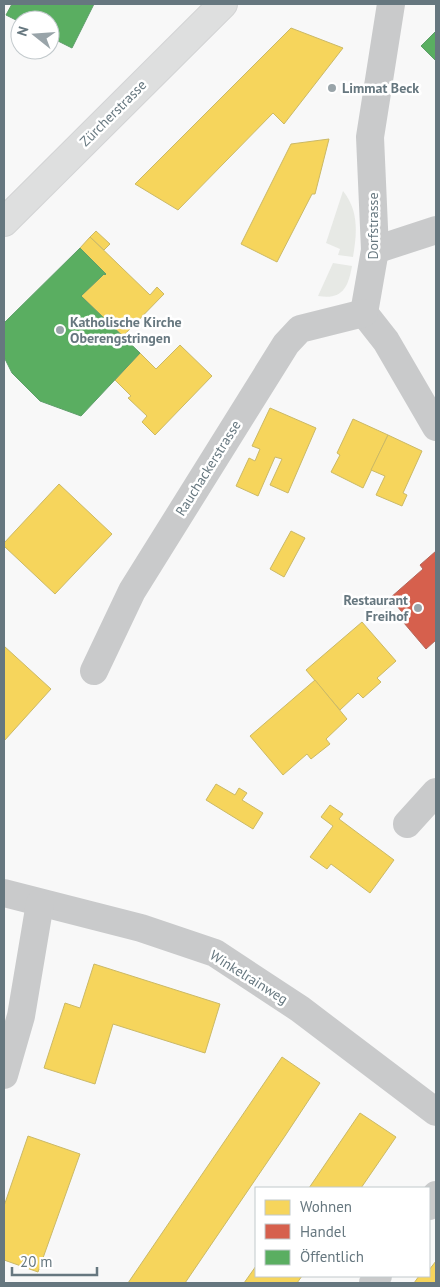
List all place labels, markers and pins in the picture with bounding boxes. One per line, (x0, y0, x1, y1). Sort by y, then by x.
place label: Limmat Beck (342, 79, 419, 97)
marker: Limmat Beck (326, 82, 338, 94)
place label: Katholische Kirche Oberengstringen (70, 313, 182, 347)
marker: Katholische Kirche Oberengstringen (54, 324, 66, 336)
place label: Restaurant Freihof (343, 591, 409, 625)
marker: Restaurant Freihof (412, 602, 424, 614)

